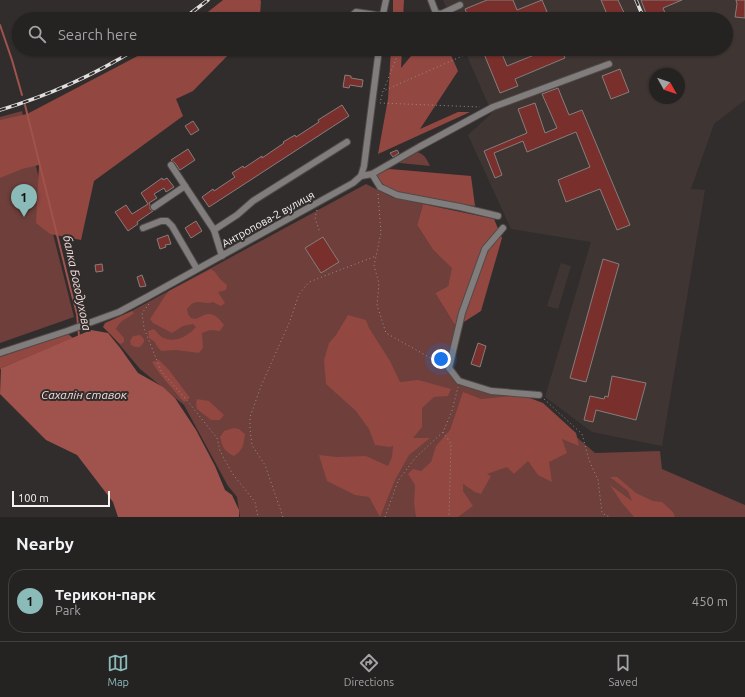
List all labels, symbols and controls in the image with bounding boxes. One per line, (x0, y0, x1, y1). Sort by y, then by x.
search box (12, 12, 733, 56)
icon: search (26, 23, 48, 45)
text: Search here (58, 26, 137, 43)
north arrow (649, 68, 685, 104)
pin: 1 (11, 184, 37, 217)
street label: Антропова-2 вулиця (220, 189, 316, 249)
water label: балка Богодухова (61, 234, 94, 332)
your location (431, 349, 451, 369)
water label: Сахалін ставок (41, 388, 128, 401)
scale bar (12, 489, 110, 508)
text: 100 m (18, 492, 49, 504)
text: Nearby (16, 534, 74, 553)
text: Терикон-парк (55, 586, 156, 603)
text: 1 (26, 594, 34, 608)
text: 450 m (692, 594, 728, 608)
text: Park (55, 603, 81, 617)
tab: Map (107, 652, 129, 688)
tab: Directions (344, 652, 394, 688)
tab: Saved (608, 652, 638, 688)

